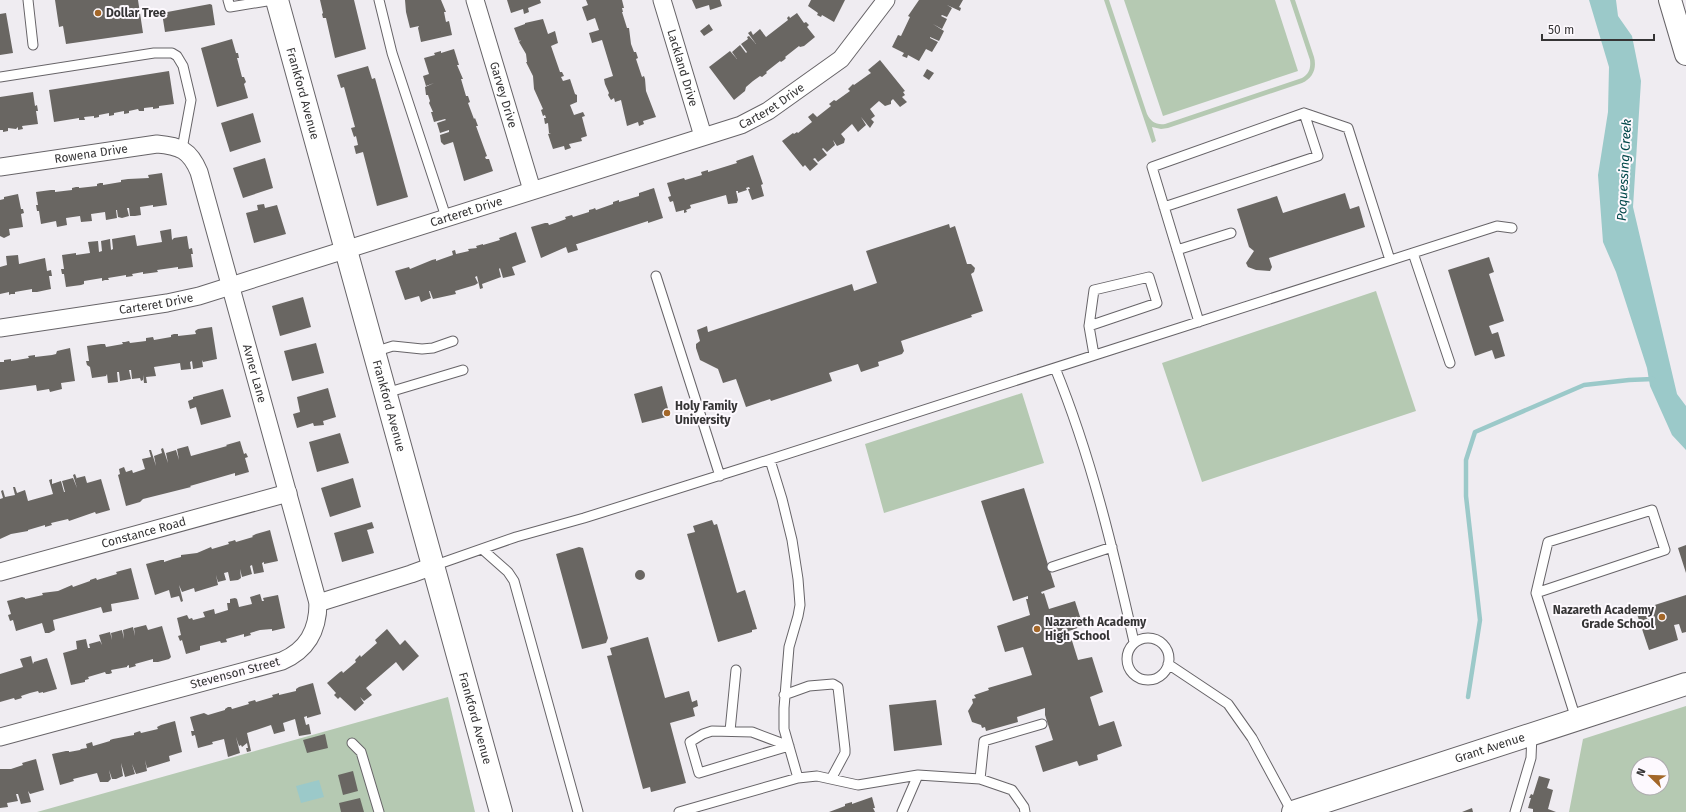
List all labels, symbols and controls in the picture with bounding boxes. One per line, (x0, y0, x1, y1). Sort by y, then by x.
place label: Dollar Tree (106, 6, 166, 20)
marker: Dollar Tree (93, 8, 103, 18)
scale bar (1542, 16, 1654, 42)
text: 50 m (1548, 23, 1574, 37)
street label: Lackland Drive (664, 28, 701, 108)
street label: Frankford Avenue (283, 46, 322, 141)
street label: Garvey Drive (487, 60, 520, 130)
street label: Carteret Drive (736, 80, 807, 132)
water label: Poquessing Creek (1614, 119, 1634, 221)
street label: Rowena Drive (53, 141, 129, 166)
street label: Carteret Drive (429, 194, 504, 230)
street label: Carteret Drive (118, 290, 195, 317)
street label: Avner Lane (240, 343, 269, 404)
street label: Frankford Avenue (370, 358, 408, 453)
place label: Holy Family University (675, 399, 738, 427)
marker: Holy Family University (662, 408, 672, 418)
street label: Constance Road (100, 514, 187, 551)
place label: Nazareth Academy Grade School (1553, 603, 1655, 631)
marker: Nazareth Academy Grade School (1657, 612, 1667, 622)
place label: Nazareth Academy High School (1045, 615, 1147, 643)
marker: Nazareth Academy High School (1032, 624, 1042, 634)
street label: Stevenson Street (189, 654, 282, 692)
street label: Frankford Avenue (456, 671, 494, 766)
street label: Grant Avenue (1453, 730, 1527, 766)
north arrow (1630, 756, 1670, 796)
text: N (1634, 766, 1649, 778)

